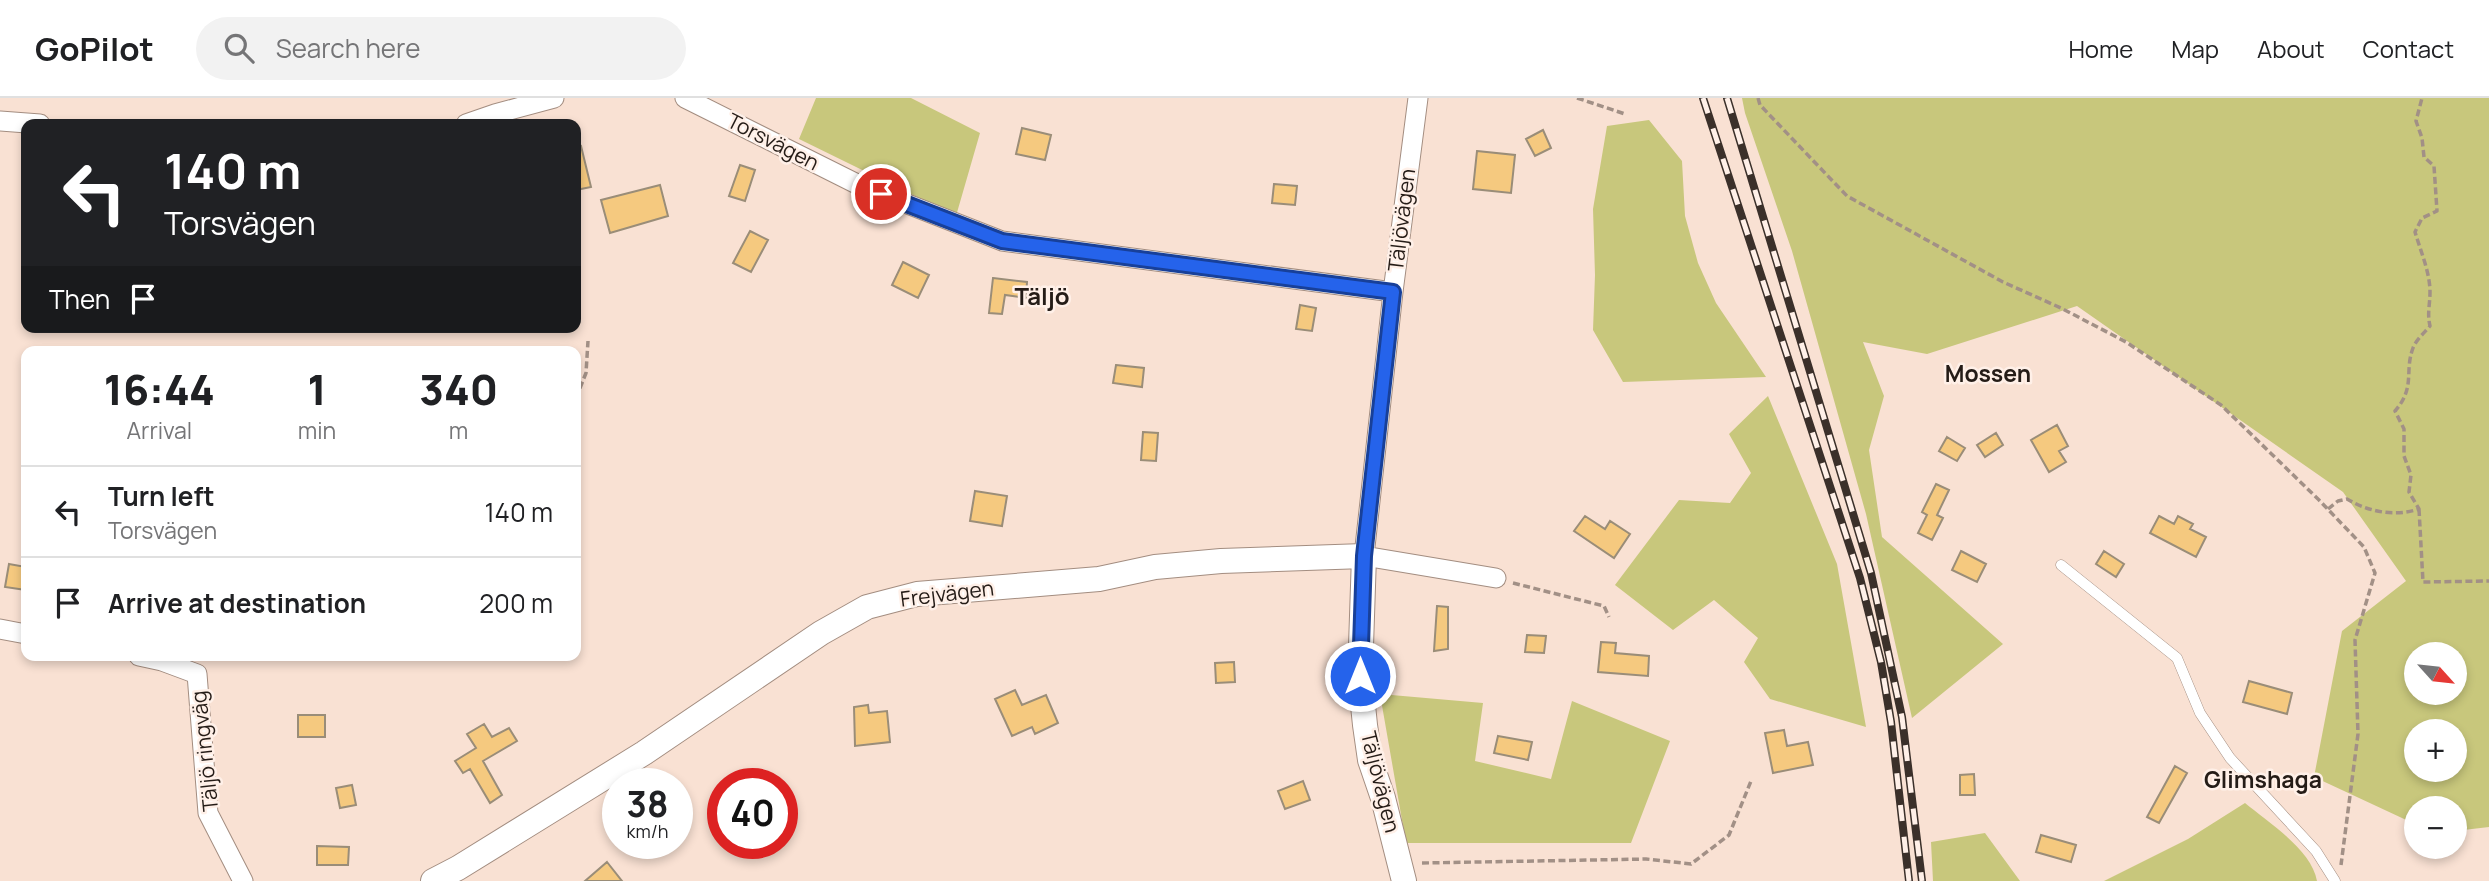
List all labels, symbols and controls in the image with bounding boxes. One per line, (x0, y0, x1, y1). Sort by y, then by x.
search box (196, 17, 686, 80)
text: GoPilot (35, 26, 154, 71)
icon: search (220, 29, 258, 67)
text: Search here (276, 30, 420, 66)
text: Home (2068, 32, 2133, 65)
text: Map (2171, 32, 2219, 65)
text: About (2257, 32, 2325, 65)
text: Contact (2363, 32, 2454, 65)
street label: Torsvägen (723, 106, 824, 176)
text: 140 m (164, 137, 301, 204)
icon: left (49, 147, 140, 238)
pin (851, 164, 911, 224)
street label: Täljövägen (1381, 167, 1421, 273)
icon: arrive (862, 175, 900, 213)
text: Torsvägen (164, 201, 316, 245)
district label: Täljö (1014, 279, 1070, 312)
icon: arrive (124, 280, 162, 318)
text: Then (49, 281, 110, 317)
district label: Mossen (1945, 357, 2031, 389)
text: 16:44 (104, 360, 215, 418)
text: 1 (307, 360, 327, 418)
text: 340 (419, 360, 498, 418)
text: Arrival (127, 414, 192, 446)
text: min (298, 414, 336, 446)
text: m (449, 414, 468, 446)
text: Turn left (108, 478, 215, 514)
icon: left (49, 493, 87, 531)
text: 140 m (484, 494, 553, 530)
text: Torsvägen (108, 514, 217, 546)
street label: Frejvägen (898, 573, 995, 613)
icon: arrive (49, 584, 87, 622)
text: Arrive at destination (108, 585, 366, 621)
text: 200 m (479, 585, 553, 621)
position arrow (1323, 639, 1397, 713)
north arrow (2404, 642, 2468, 705)
map controls (2404, 642, 2467, 859)
street label: Täljö ringväg (184, 689, 224, 813)
button: + (2404, 719, 2467, 782)
street label: Täljövägen (1355, 728, 1407, 835)
district label: Glimshaga (2204, 763, 2322, 795)
speed limit sign: 40 (707, 768, 798, 859)
text: 38 (627, 780, 668, 828)
button: − (2404, 796, 2467, 859)
text: km/h (627, 819, 668, 843)

